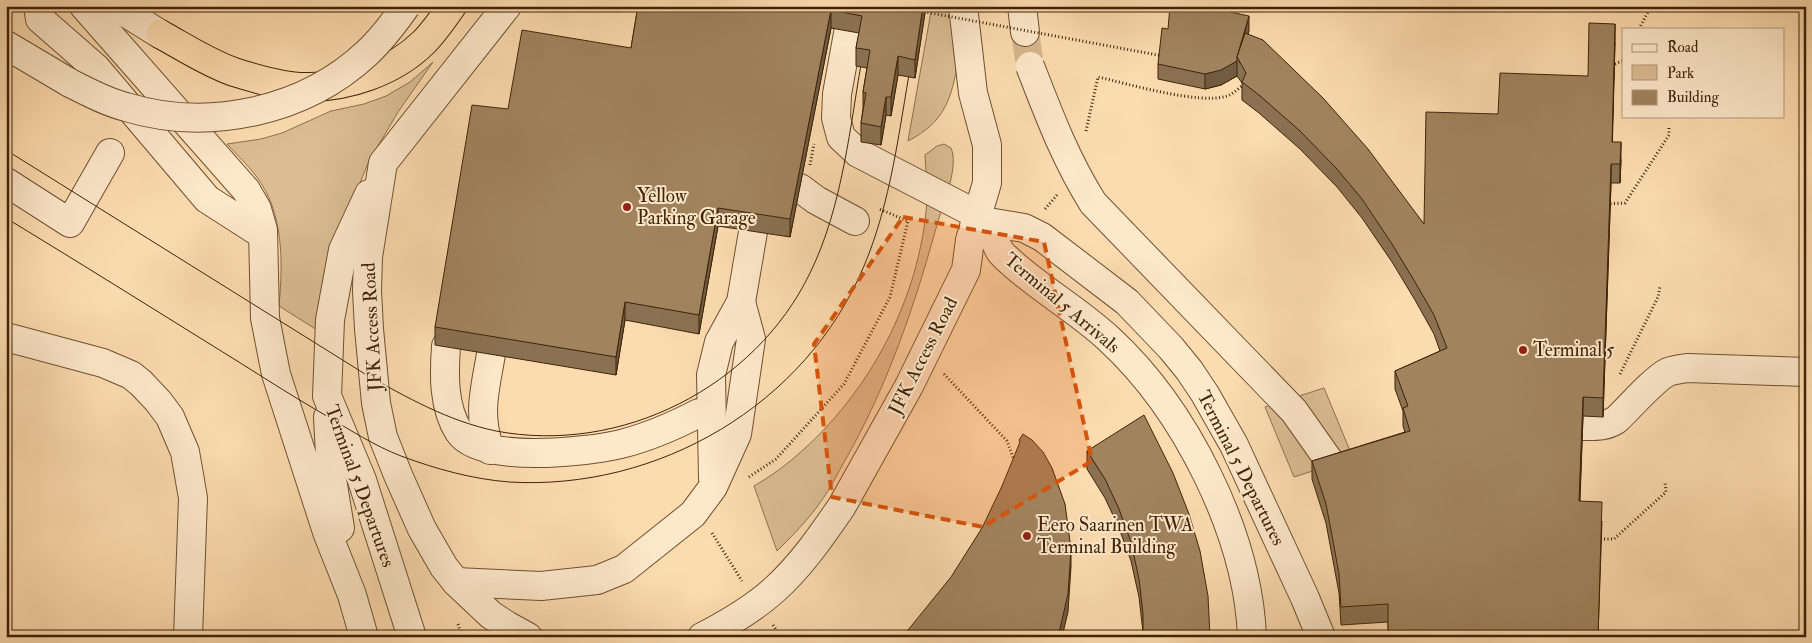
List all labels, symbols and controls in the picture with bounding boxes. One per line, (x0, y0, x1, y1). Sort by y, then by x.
legend (1622, 28, 1784, 118)
text: Road (1667, 38, 1699, 57)
text: Park (1667, 64, 1694, 83)
text: Building (1667, 88, 1719, 107)
place label: Yellow Parking Garage (637, 184, 756, 230)
marker: Yellow Parking Garage (621, 201, 633, 213)
street label: Terminal 5 Arrivals (999, 248, 1125, 358)
street label: JFK Access Road (357, 261, 387, 393)
street label: JFK Access Road (883, 293, 963, 420)
place label: Terminal 5 (1533, 338, 1615, 362)
marker: Terminal 5 (1517, 344, 1529, 356)
street label: Terminal 5 Departures (1191, 386, 1290, 550)
street label: Terminal 5 Departures (319, 402, 400, 571)
place label: Eero Saarinen TWA Terminal Building (1037, 513, 1193, 559)
marker: Eero Saarinen TWA Terminal Building (1021, 530, 1033, 542)

